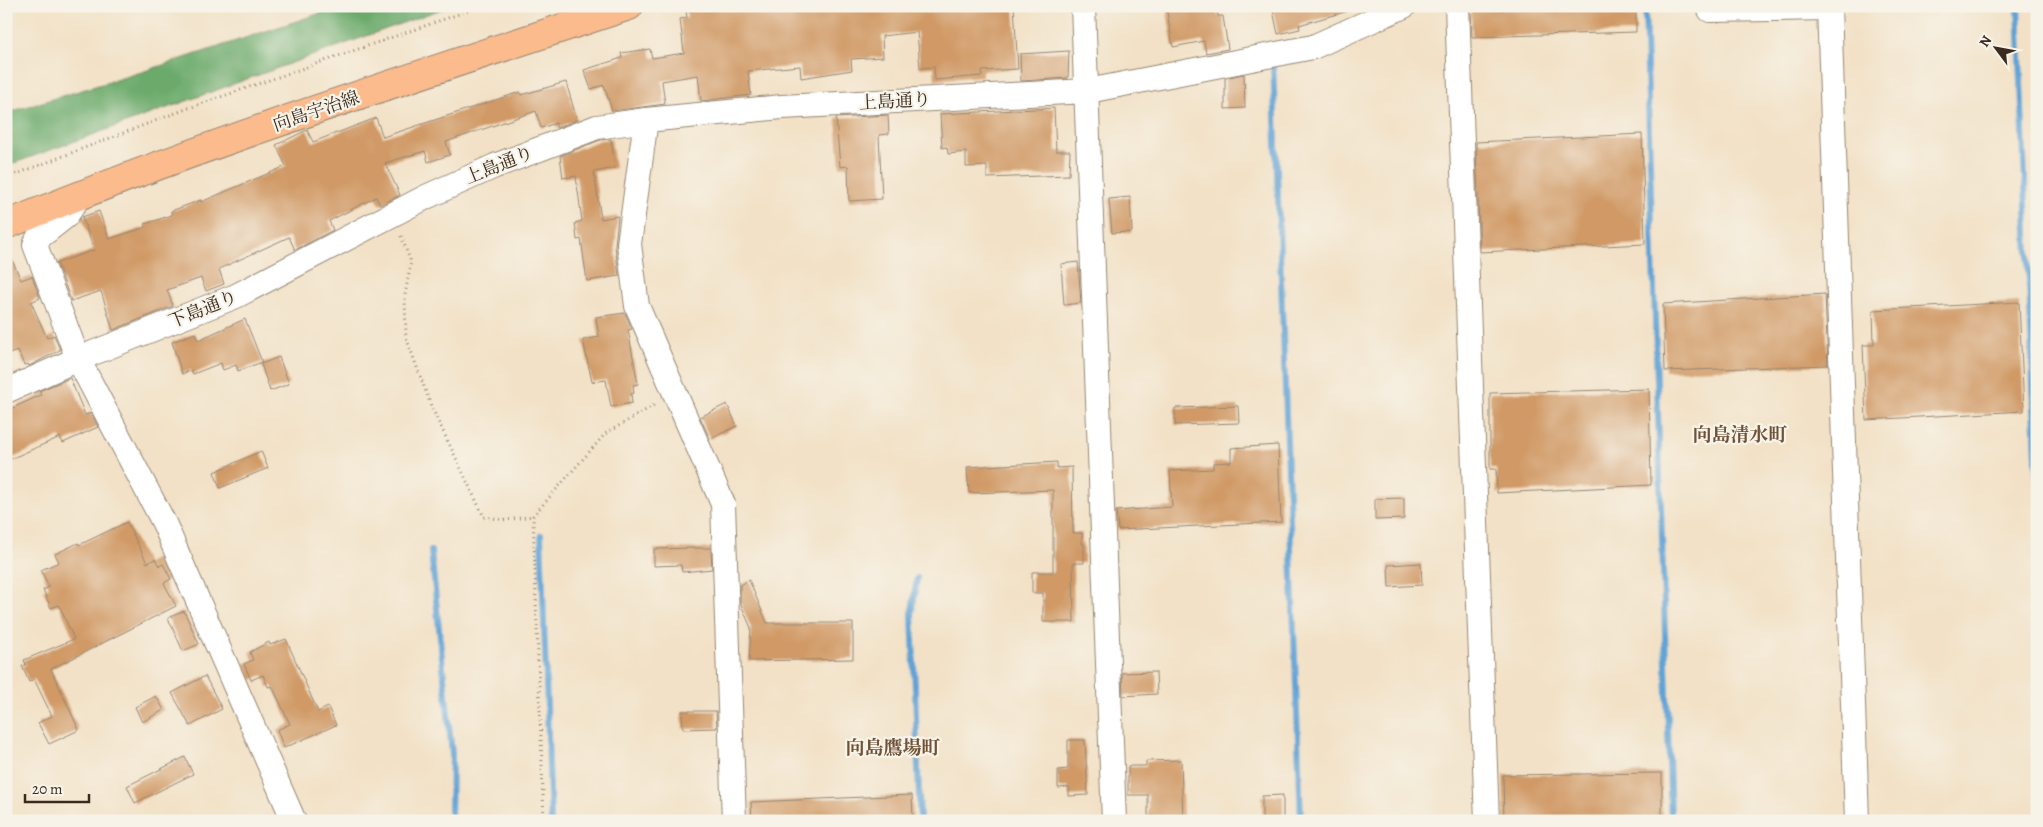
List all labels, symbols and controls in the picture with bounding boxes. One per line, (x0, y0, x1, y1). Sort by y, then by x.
north arrow (1970, 22, 2020, 72)
text: N (1975, 32, 1996, 51)
street label: 向島宇治線 (270, 85, 362, 137)
street label: 上島通り (858, 87, 932, 115)
street label: 上島通り (461, 140, 537, 190)
street label: 下島通り (165, 284, 241, 334)
district label: 向島清水町 (1692, 422, 1788, 448)
district label: 向島鷹場町 (845, 735, 941, 761)
scale bar (25, 772, 89, 804)
text: 20 m (32, 779, 63, 799)

